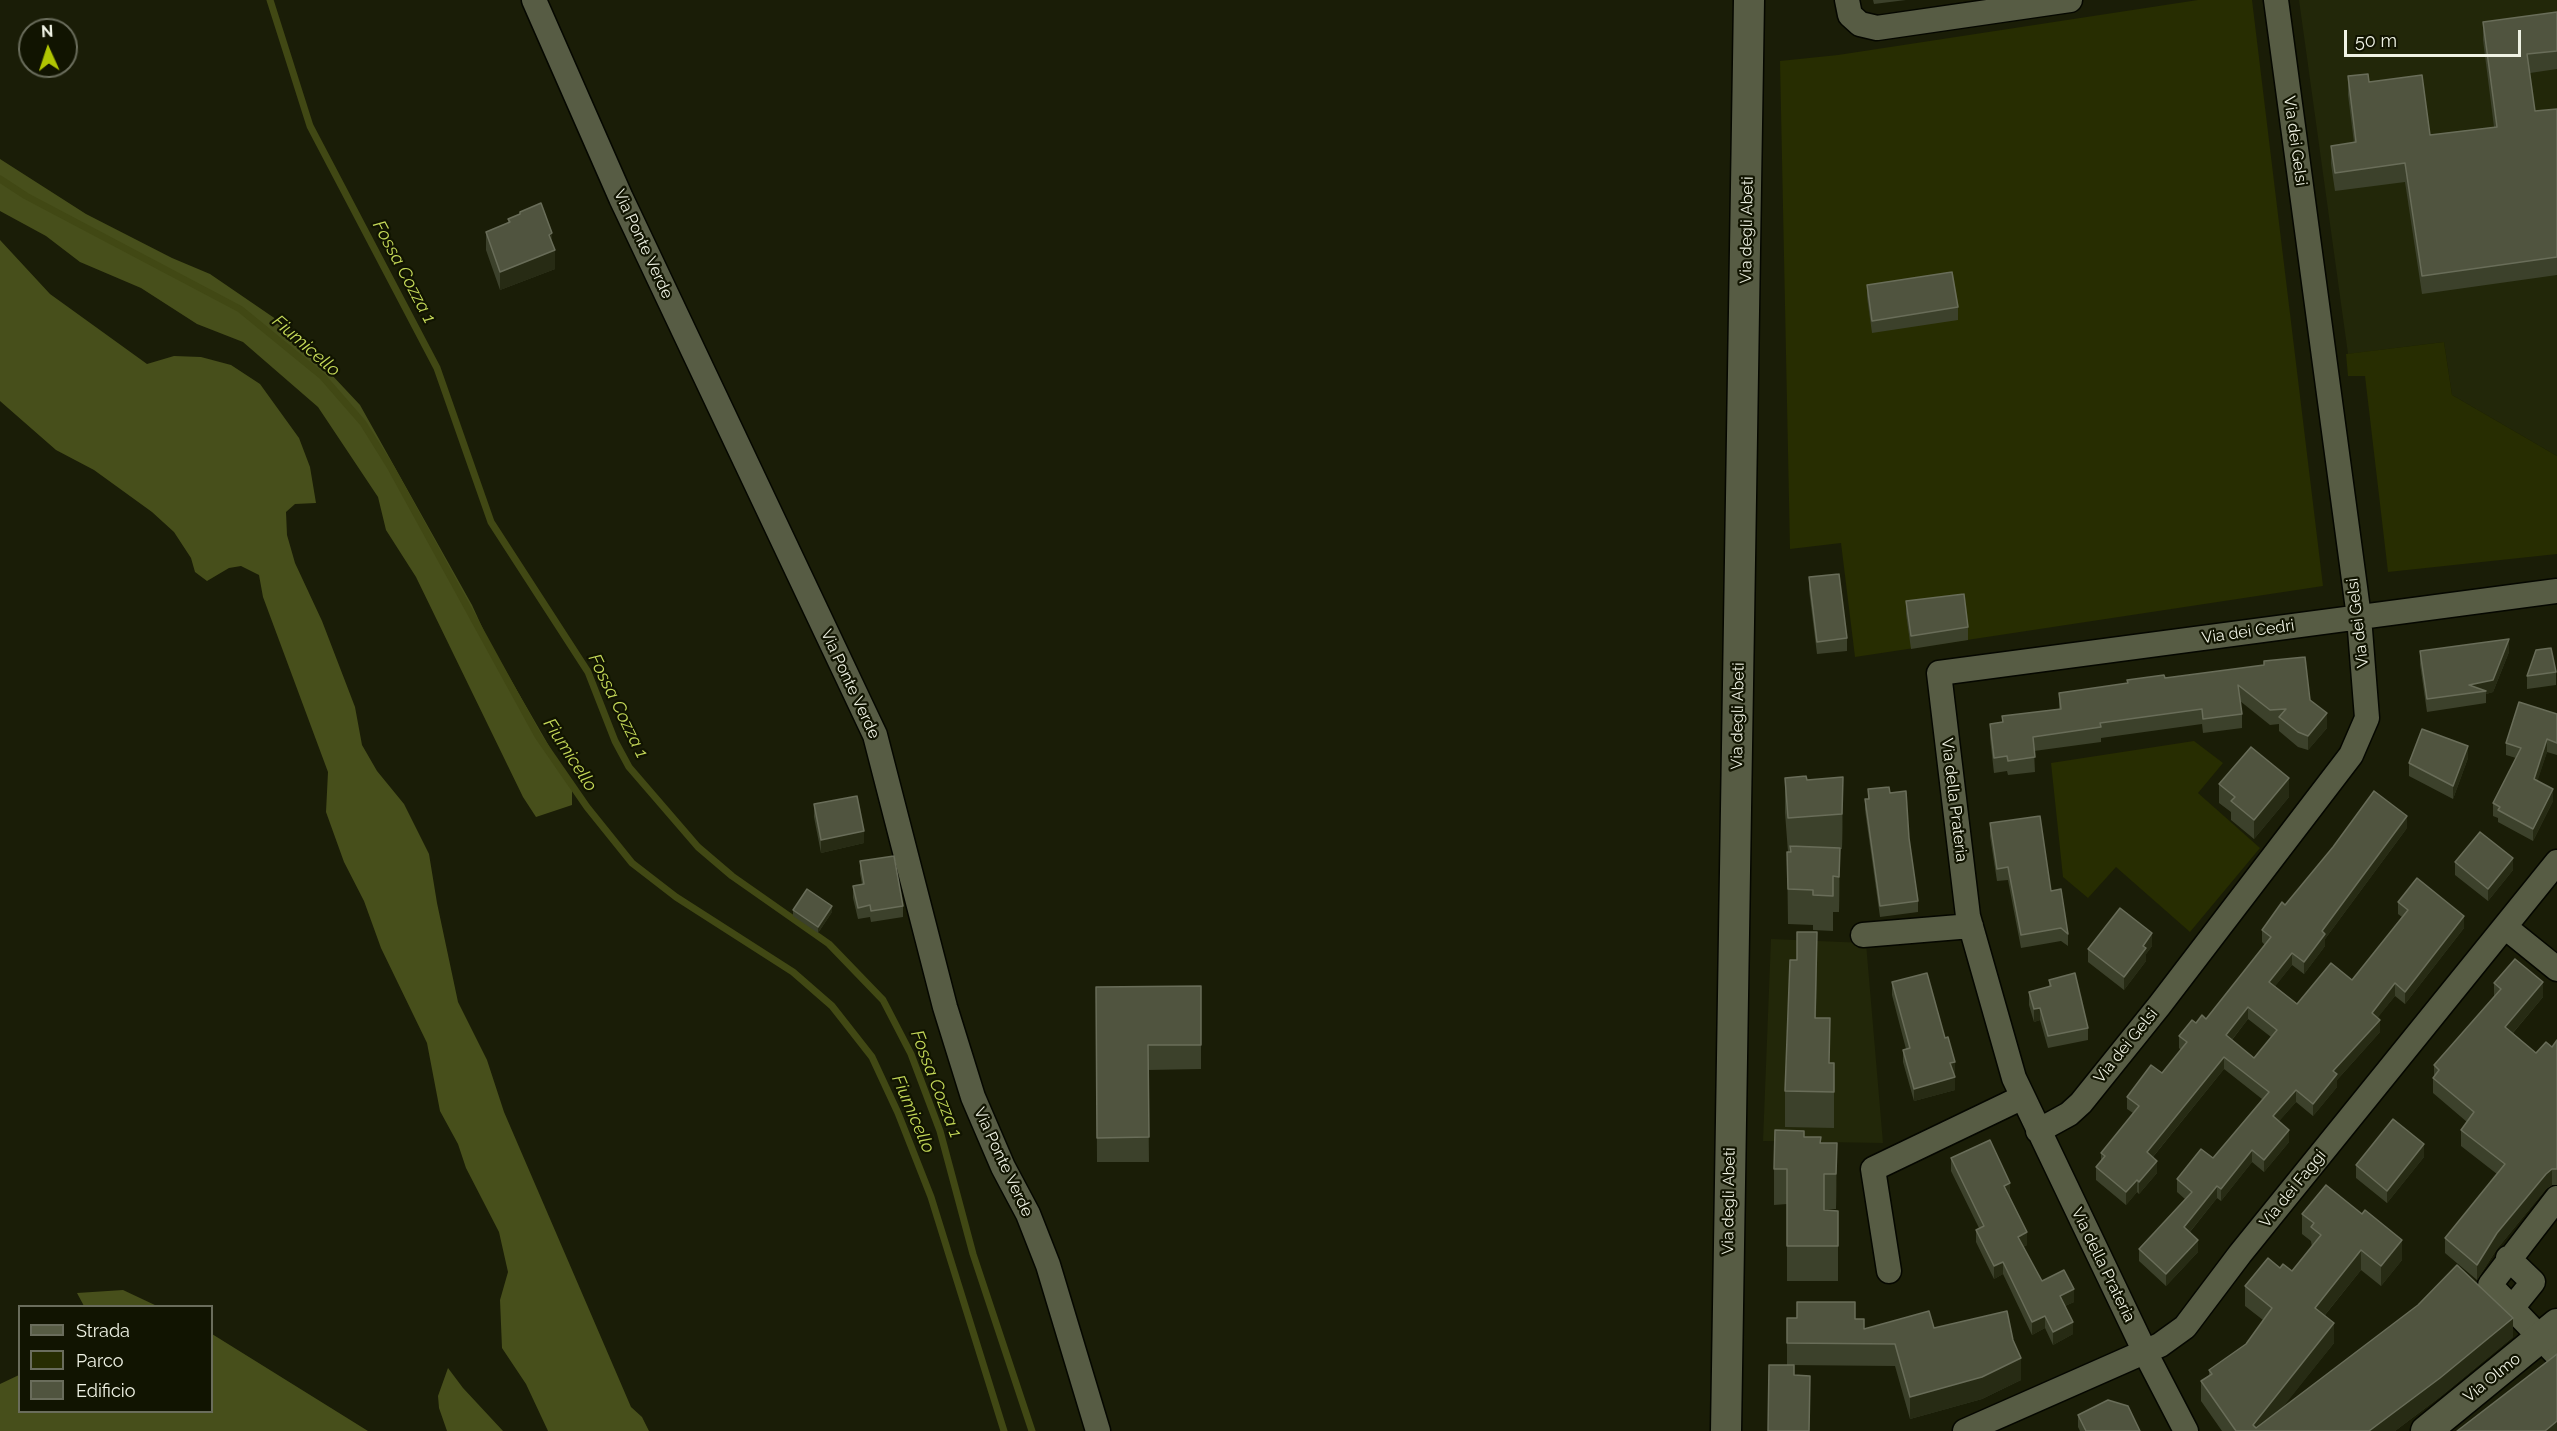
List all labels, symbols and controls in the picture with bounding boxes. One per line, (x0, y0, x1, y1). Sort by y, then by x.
north arrow (18, 18, 78, 78)
scale bar (2347, 18, 2524, 56)
text: N (41, 22, 54, 41)
text: 50 m (2355, 30, 2397, 51)
street label: Via dei Gelsi (2279, 95, 2311, 187)
street label: Via degli Abeti (1736, 176, 1758, 284)
street label: Via Ponte Verde (609, 186, 677, 302)
water label: Fossa Cozza 1 (368, 217, 440, 327)
water label: Fiumicello (268, 311, 344, 381)
street label: Via dei Gelsi (2343, 577, 2373, 669)
street label: Via dei Cedri (2200, 616, 2296, 648)
street label: Via Ponte Verde (816, 626, 884, 742)
water label: Fossa Cozza 1 (583, 650, 653, 762)
street label: Via degli Abeti (1727, 662, 1749, 770)
water label: Fiumicello (538, 714, 602, 796)
street label: Via della Prateria (1937, 737, 1971, 863)
street label: Via dei Gelsi (2090, 1005, 2162, 1087)
water label: Fossa Cozza 1 (906, 1027, 966, 1141)
water label: Fiumicello (887, 1072, 939, 1156)
street label: Via Ponte Verde (969, 1104, 1037, 1220)
street label: Via dei Faggi (2256, 1146, 2330, 1232)
street label: Via degli Abeti (1718, 1147, 1740, 1255)
street label: Via della Prateria (2067, 1205, 2139, 1325)
legend (18, 1305, 213, 1413)
text: Strada (76, 1320, 130, 1341)
street label: Via Olmo (2460, 1349, 2524, 1407)
text: Parco (76, 1350, 123, 1371)
text: Edificio (76, 1380, 135, 1401)

